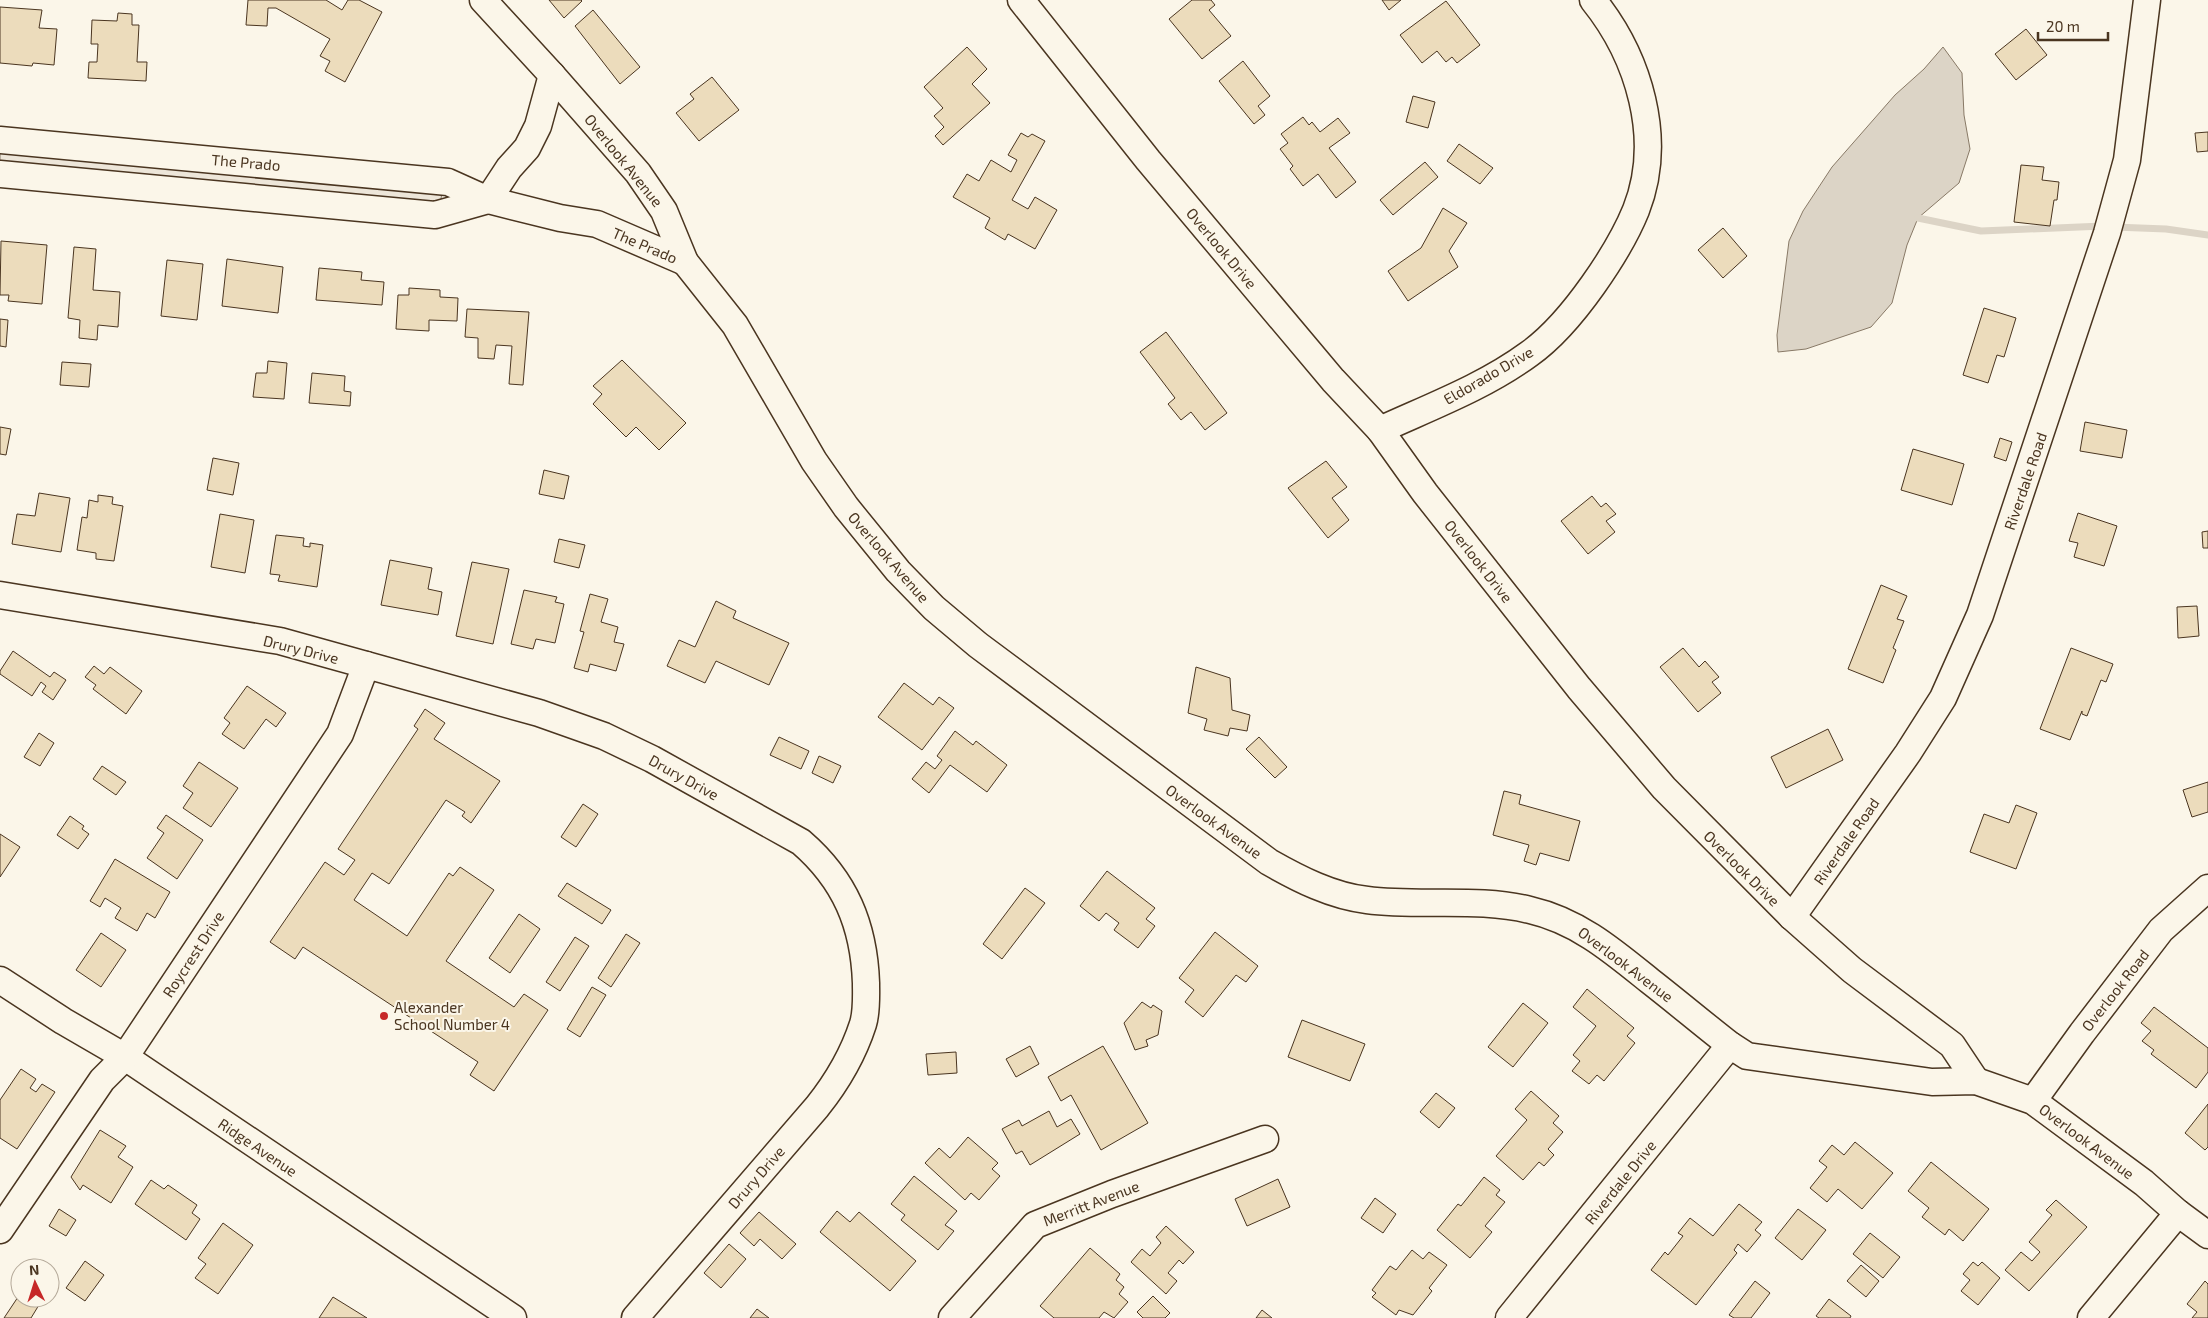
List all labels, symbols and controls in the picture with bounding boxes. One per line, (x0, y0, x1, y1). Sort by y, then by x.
scale bar (2038, 10, 2108, 42)
text: 20 m (2046, 17, 2080, 35)
street label: Overlook Avenue (581, 110, 667, 210)
street label: The Prado (211, 150, 281, 174)
street label: Overlook Drive (1183, 204, 1261, 292)
street label: The Prado (610, 223, 680, 267)
street label: Eldorado Drive (1440, 342, 1536, 408)
street label: Riverdale Road (2000, 430, 2050, 532)
street label: Overlook Avenue (845, 508, 933, 606)
street label: Overlook Drive (1441, 516, 1517, 606)
street label: Drury Drive (261, 631, 341, 667)
street label: Drury Drive (646, 750, 722, 804)
street label: Overlook Avenue (1163, 780, 1265, 862)
street label: Riverdale Road (1809, 794, 1883, 888)
street label: Overlook Drive (1700, 826, 1784, 910)
street label: Roycrest Drive (158, 908, 228, 1000)
street label: Overlook Avenue (1575, 922, 1677, 1006)
street label: Overlook Road (2077, 946, 2153, 1034)
place label: Alexander School Number 4 (394, 998, 510, 1033)
marker: Alexander School Number 4 (378, 1010, 390, 1022)
street label: Overlook Avenue (2036, 1099, 2138, 1183)
street label: Ridge Avenue (215, 1114, 301, 1180)
street label: Riverdale Drive (1581, 1136, 1659, 1228)
street label: Drury Drive (724, 1142, 788, 1212)
street label: Merritt Avenue (1040, 1176, 1142, 1230)
north arrow (10, 1258, 60, 1308)
text: N (28, 1261, 40, 1278)

